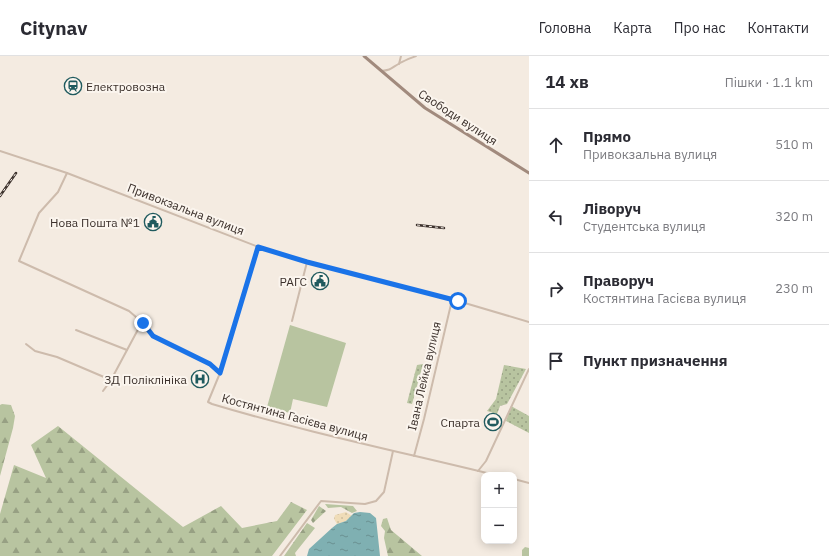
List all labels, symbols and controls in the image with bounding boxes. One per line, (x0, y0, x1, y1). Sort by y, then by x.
text: Citynav (20, 16, 87, 40)
text: Головна (539, 19, 591, 37)
text: Карта (613, 19, 652, 37)
text: Про нас (674, 19, 726, 37)
text: Контакти (748, 19, 809, 37)
text: 14 хв (545, 71, 589, 93)
text: Пішки · 1.1 km (725, 74, 813, 91)
station icon: Електровозна (63, 76, 83, 96)
place label: Електровозна (86, 79, 166, 94)
street label: Свободи вулиця (416, 86, 500, 148)
text: Прямо (583, 127, 631, 146)
icon: ahead (545, 134, 567, 156)
text: 510 m (775, 136, 813, 153)
text: Привокзальна вулиця (583, 146, 717, 163)
street label: Привокзальна вулиця (125, 180, 247, 238)
text: Ліворуч (583, 199, 641, 218)
icon: left (545, 206, 567, 228)
text: 320 m (775, 208, 813, 225)
public building icon: Нова Пошта №1 (143, 212, 163, 232)
place label: Нова Пошта №1 (50, 215, 140, 230)
text: Студентська вулиця (583, 218, 706, 235)
public building icon: РАГС (310, 271, 330, 291)
text: Праворуч (583, 271, 654, 290)
place label: РАГС (280, 274, 308, 289)
icon: right (545, 278, 567, 300)
text: 230 m (775, 280, 813, 297)
text: Костянтина Гасієва вулиця (583, 290, 746, 307)
route start (449, 292, 467, 310)
route end (134, 314, 152, 332)
street label: Івана Лейка вулиця (404, 320, 444, 432)
icon: arrive (545, 350, 567, 372)
text: Пункт призначення (583, 351, 728, 370)
hospital icon: ЗД Поліклініка (190, 369, 210, 389)
place label: ЗД Поліклініка (104, 372, 188, 387)
street label: Костянтина Гасієва вулиця (220, 390, 370, 444)
sports icon: Спарта (483, 412, 503, 432)
place label: Спарта (441, 415, 481, 430)
map controls (481, 472, 517, 544)
button: + (481, 472, 517, 508)
button: − (481, 508, 517, 544)

